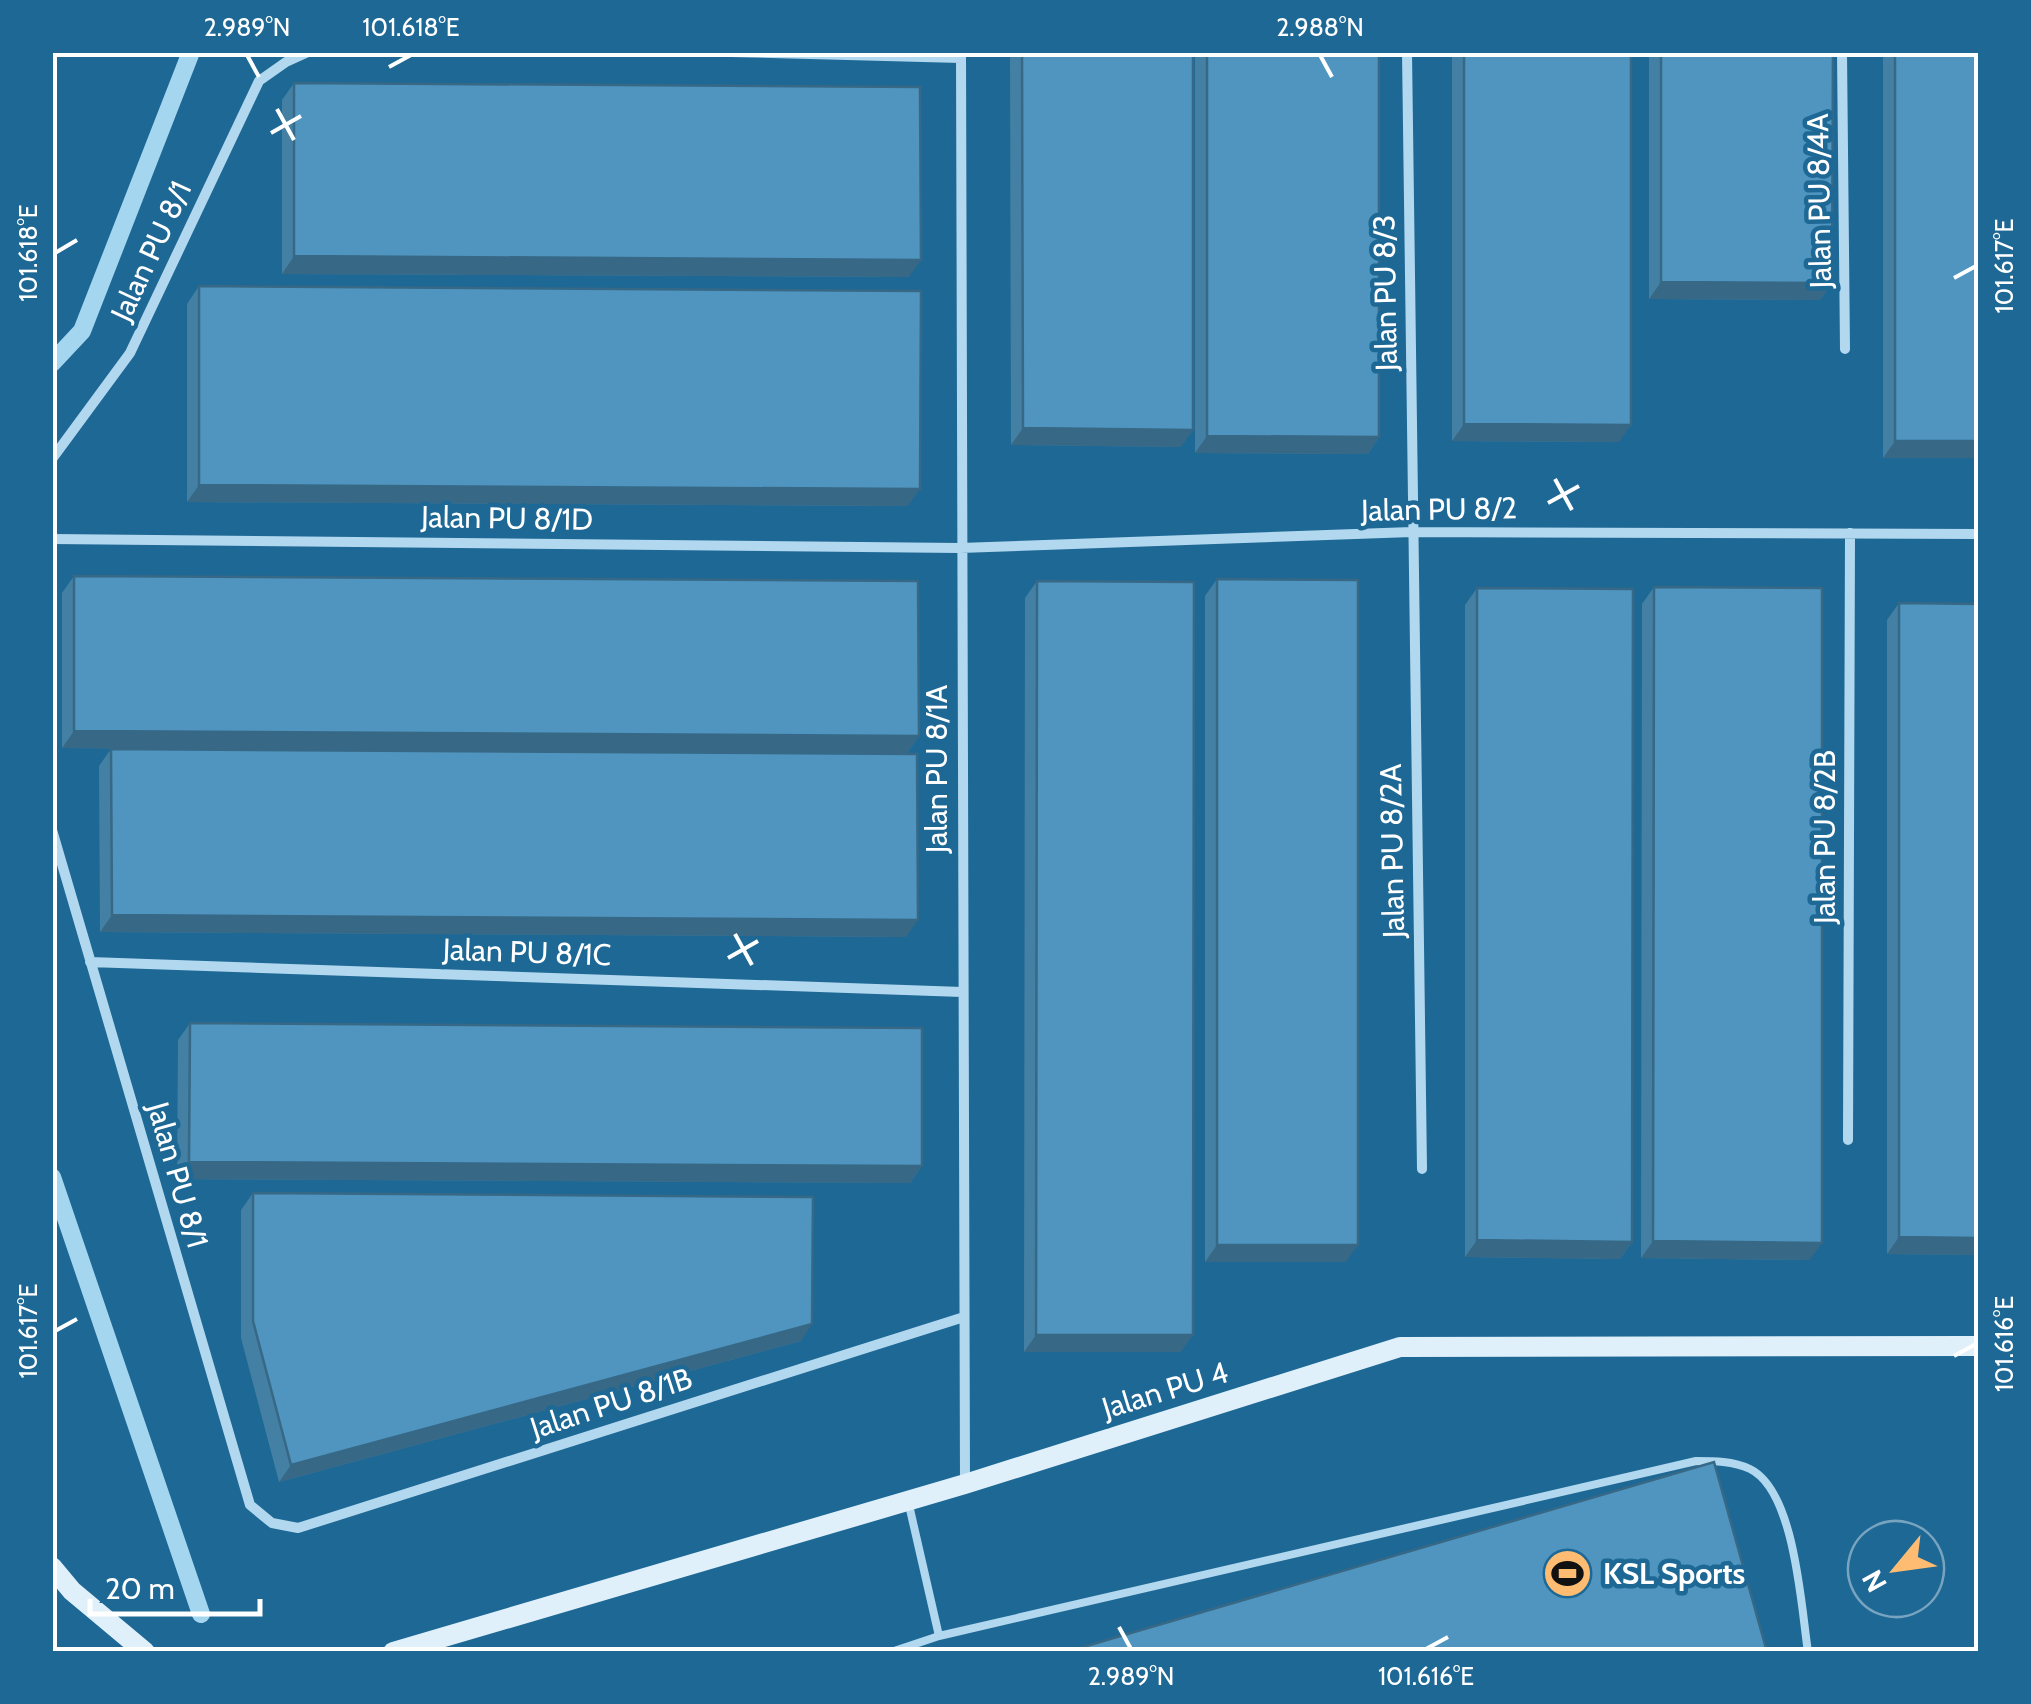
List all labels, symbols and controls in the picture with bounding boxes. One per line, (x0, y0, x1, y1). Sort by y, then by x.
text: 2.989°N (204, 12, 290, 42)
text: 101.618°E (362, 12, 460, 42)
text: 2.988°N (1276, 12, 1364, 42)
street label: Jalan PU 8/4A (1799, 113, 1839, 290)
street label: Jalan PU 8/1 (102, 175, 199, 328)
text: 101.618°E (13, 204, 43, 302)
street label: Jalan PU 8/3 (1365, 214, 1405, 373)
text: 101.617°E (1989, 219, 2019, 313)
street label: Jalan PU 8/2 (1360, 489, 1517, 529)
street label: Jalan PU 8/1D (420, 498, 593, 538)
street label: Jalan PU 8/1A (918, 684, 955, 854)
street label: Jalan PU 8/2B (1806, 750, 1843, 925)
street label: Jalan PU 8/2A (1372, 763, 1412, 940)
street label: Jalan PU 8/1C (441, 931, 612, 973)
street label: Jalan PU 8/1 (139, 1097, 216, 1252)
text: 101.617°E (13, 1284, 43, 1378)
text: 101.616°E (1989, 1296, 2019, 1392)
street label: Jalan PU 4 (1097, 1353, 1232, 1427)
street label: Jalan PU 8/1B (524, 1359, 697, 1447)
north arrow (1846, 1519, 1946, 1619)
sports icon: KSL Sports (1542, 1547, 1594, 1599)
scale bar (90, 1554, 260, 1616)
place label: KSL Sports (1603, 1555, 1745, 1592)
text: N (1854, 1564, 1894, 1598)
text: 20 m (105, 1570, 175, 1607)
text: 2.989°N (1088, 1661, 1174, 1691)
text: 101.616°E (1378, 1661, 1474, 1691)

